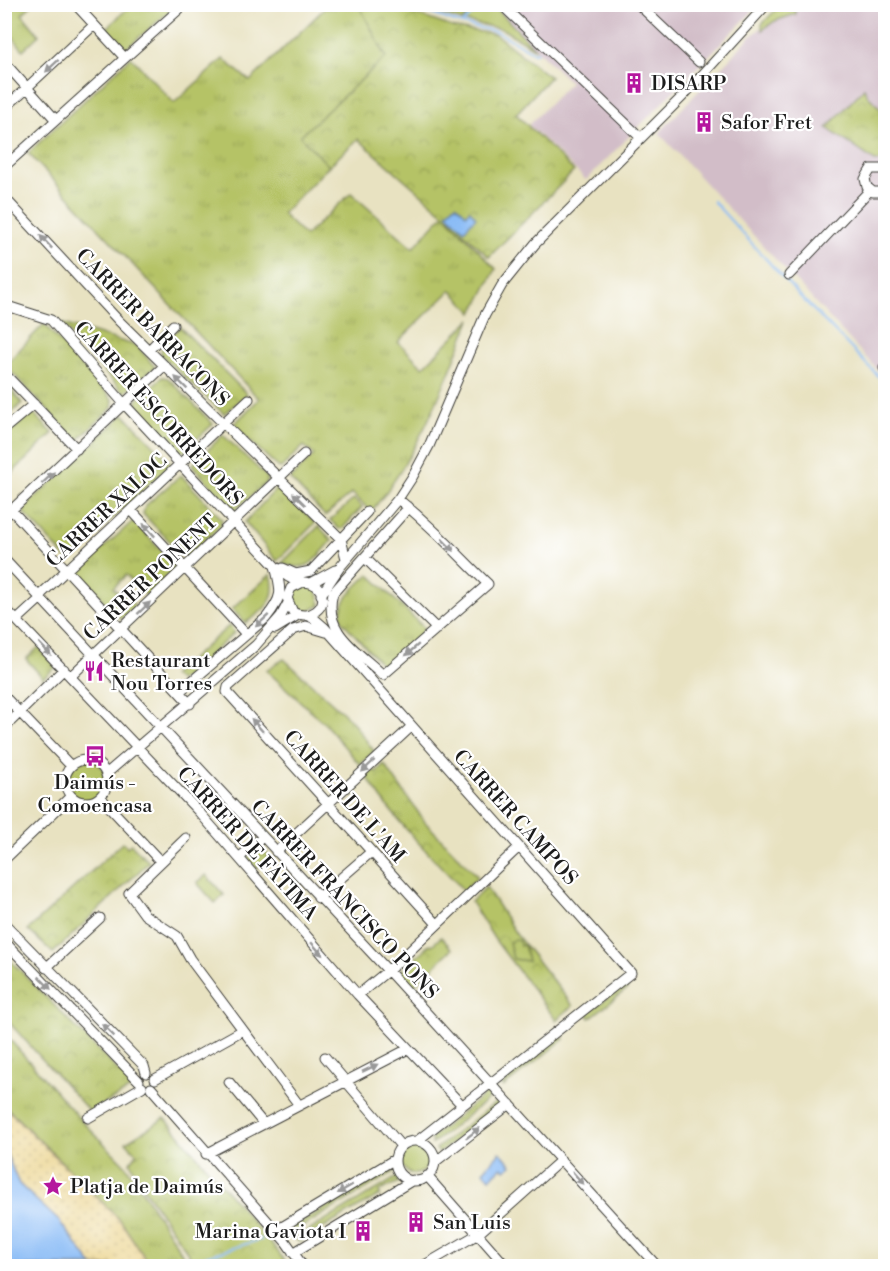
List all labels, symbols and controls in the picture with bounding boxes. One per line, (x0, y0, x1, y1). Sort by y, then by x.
one-way arrow (45, 58, 59, 72)
building icon: DISARP (622, 71, 646, 95)
place label: DISARP (651, 72, 727, 97)
building icon: Safor Fret (692, 110, 716, 134)
place label: Safor Fret (721, 111, 812, 136)
one-way arrow (39, 235, 53, 250)
street label: CARRER BARRACONS (70, 244, 234, 412)
street label: CARRER ESCORREDORS (68, 316, 248, 512)
one-way arrow (175, 376, 189, 390)
street label: CARRER XALOC (42, 449, 173, 573)
one-way arrow (40, 472, 55, 485)
one-way arrow (292, 492, 306, 506)
street label: CARRER PONENT (79, 510, 223, 647)
one-way arrow (142, 522, 156, 537)
one-way arrow (441, 538, 456, 552)
one-way arrow (137, 601, 152, 615)
one-way arrow (255, 614, 270, 627)
one-way arrow (38, 641, 51, 656)
one-way arrow (405, 643, 420, 656)
place label: Restaurant Nou Torres (111, 649, 212, 697)
restaurant icon: Restaurant Nou Torres (82, 659, 106, 683)
one-way arrow (251, 718, 264, 733)
street label: CARRER DE L'AM (278, 725, 410, 869)
bus stop icon: Daimús - Comoencasa (83, 744, 107, 768)
street label: CARRER CAMPOS (447, 745, 582, 891)
one-way arrow (361, 759, 375, 773)
street label: CARRER DE FÀTIMA (171, 761, 324, 927)
place label: Daimús - Comoencasa (38, 771, 153, 819)
street label: CARRER FRANCISCO PONS (245, 795, 443, 1005)
one-way arrow (310, 941, 323, 956)
one-way arrow (38, 975, 52, 990)
one-way arrow (102, 1023, 116, 1037)
one-way arrow (361, 1064, 378, 1073)
one-way arrow (465, 1128, 480, 1140)
one-way arrow (571, 1171, 585, 1186)
place icon: Platja de Daimús (41, 1174, 65, 1198)
place label: Platja de Daimús (70, 1175, 223, 1200)
one-way arrow (336, 1184, 353, 1194)
building icon: San Luis (404, 1210, 428, 1234)
place label: San Luis (433, 1211, 511, 1236)
building icon: Marina Gaviota I (351, 1219, 375, 1243)
place label: Marina Gaviota I (195, 1220, 346, 1245)

